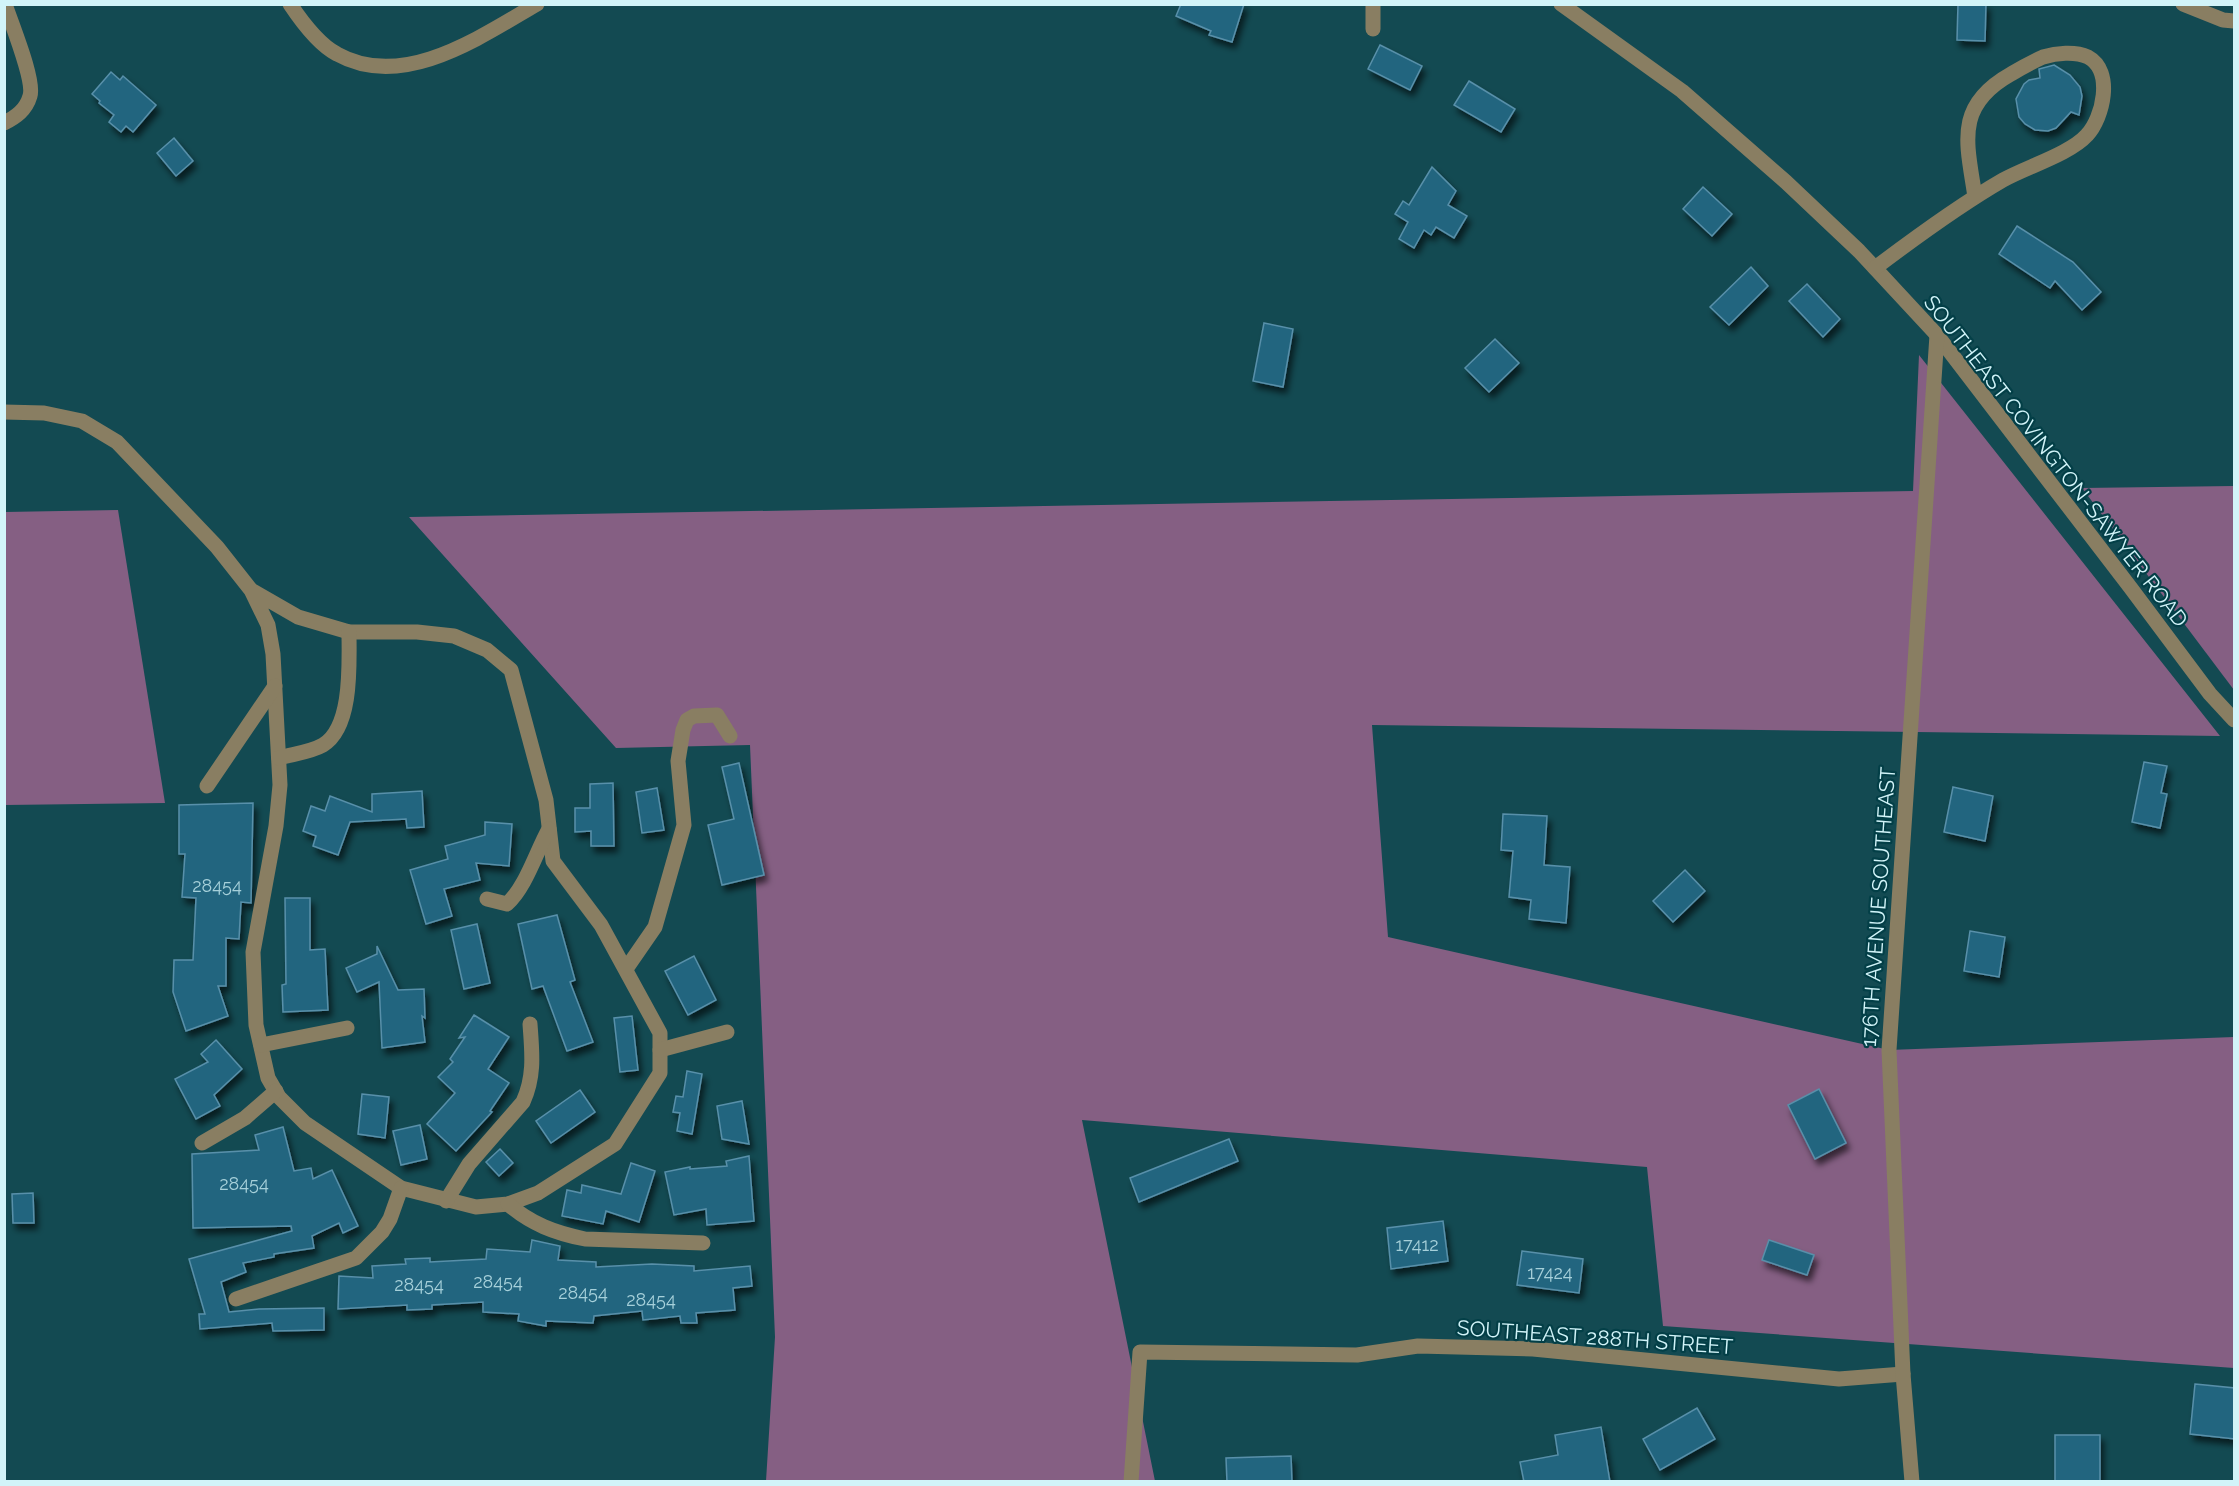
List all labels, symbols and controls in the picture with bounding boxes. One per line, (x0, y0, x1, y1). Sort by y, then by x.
street label: SOUTHEAST COVINGTON-SAWYER ROAD (1919, 290, 2193, 632)
street label: 176TH AVENUE SOUTHEAST (1856, 766, 1900, 1048)
house number: 28454 (192, 875, 242, 896)
house number: 28454 (219, 1173, 269, 1194)
house number: 17412 (1395, 1234, 1439, 1255)
house number: 17424 (1527, 1262, 1573, 1283)
house number: 28454 (473, 1271, 523, 1292)
house number: 28454 (394, 1274, 444, 1295)
house number: 28454 (558, 1282, 608, 1303)
house number: 28454 (626, 1289, 676, 1310)
street label: SOUTHEAST 288TH STREET (1456, 1315, 1734, 1359)

